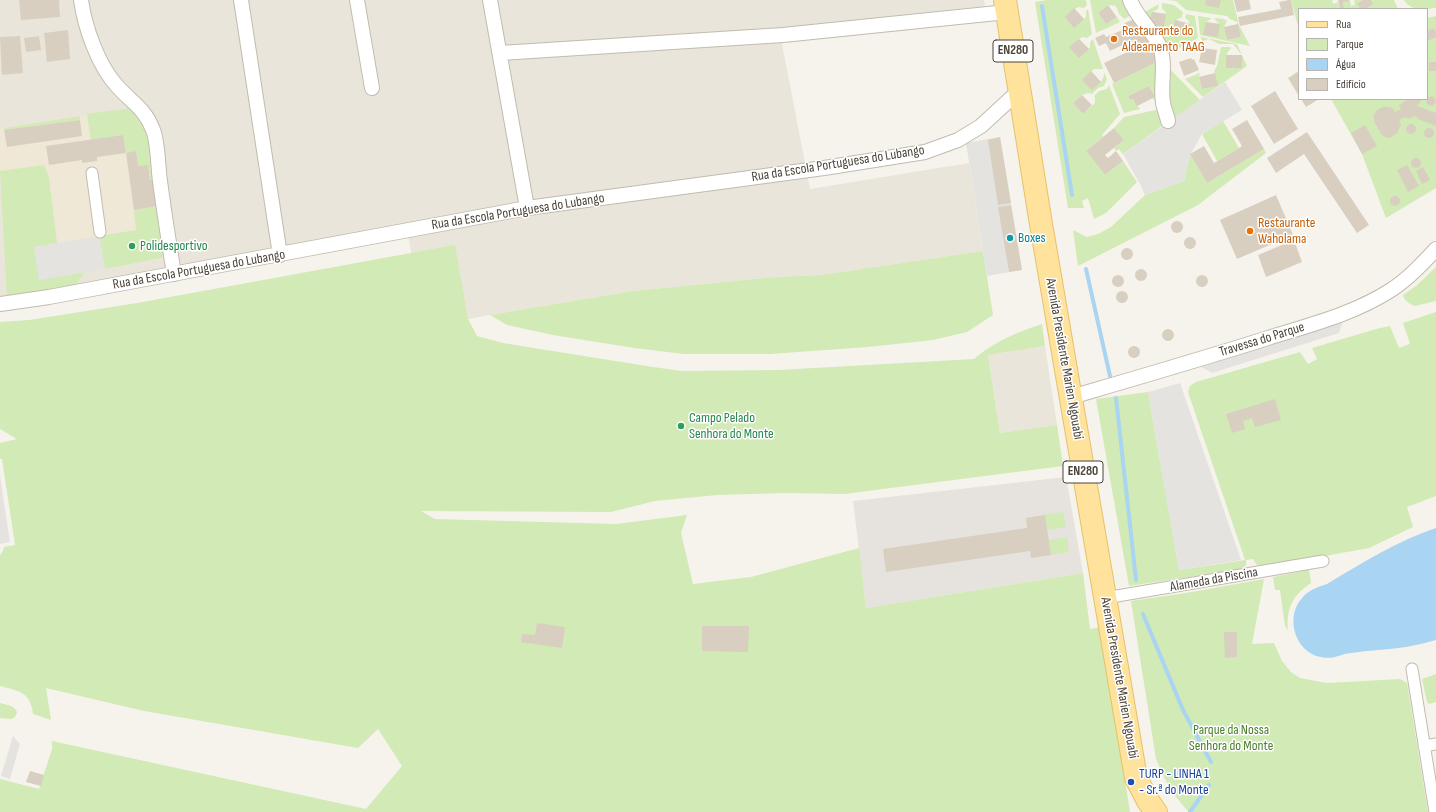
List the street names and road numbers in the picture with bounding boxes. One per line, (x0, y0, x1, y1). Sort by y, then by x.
road number: EN280 (993, 40, 1033, 62)
street label: Rua da Escola Portuguesa do Lubango (750, 142, 926, 186)
street label: Rua da Escola Portuguesa do Lubango (430, 190, 606, 234)
street label: Rua da Escola Portuguesa do Lubango (111, 247, 287, 293)
street label: Avenida Presidente Marien Ngouabi (1042, 277, 1086, 441)
street label: Travessa do Parque (1217, 319, 1307, 361)
road number: EN280 (1063, 461, 1103, 483)
street label: Alameda da Piscina (1169, 564, 1259, 596)
street label: Avenida Presidente Marien Ngouabi (1097, 596, 1141, 760)

